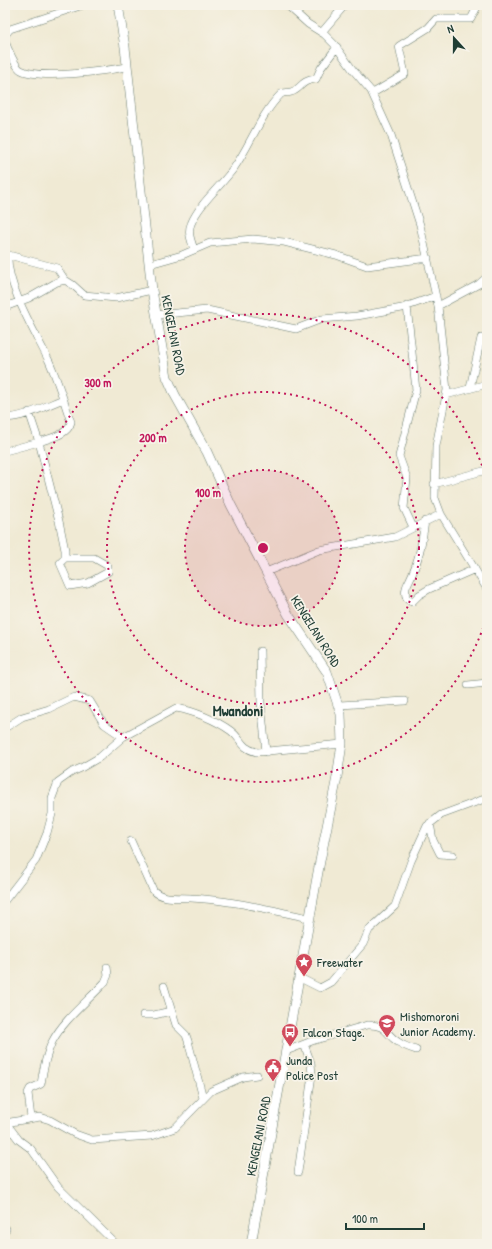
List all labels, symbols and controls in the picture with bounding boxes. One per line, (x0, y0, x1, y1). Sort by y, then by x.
north arrow (434, 18, 474, 58)
text: N (445, 21, 456, 36)
street label: KENGELANI ROAD (157, 293, 191, 377)
text: 300 m (84, 374, 112, 391)
text: 200 m (139, 429, 167, 446)
text: 100 m (195, 484, 221, 501)
centre of rings (256, 541, 270, 555)
street label: KENGELANI ROAD (287, 592, 346, 671)
district label: Mwandoni (213, 700, 263, 721)
place icon: Freewater (294, 952, 314, 977)
place label: Freewater (316, 953, 363, 971)
place label: Mishomoroni Junior Academy. (400, 1007, 476, 1040)
school or university icon: Mishomoroni Junior Academy. (377, 1013, 397, 1038)
bus stop icon: Falcon Stage. (280, 1022, 300, 1047)
place label: Falcon Stage. (302, 1023, 365, 1041)
place label: Junda Police Post (286, 1051, 339, 1084)
public building icon: Junda Police Post (263, 1057, 283, 1082)
street label: KENGELANI ROAD (241, 1094, 275, 1178)
scale bar (346, 1205, 424, 1231)
text: 100 m (352, 1210, 378, 1227)

